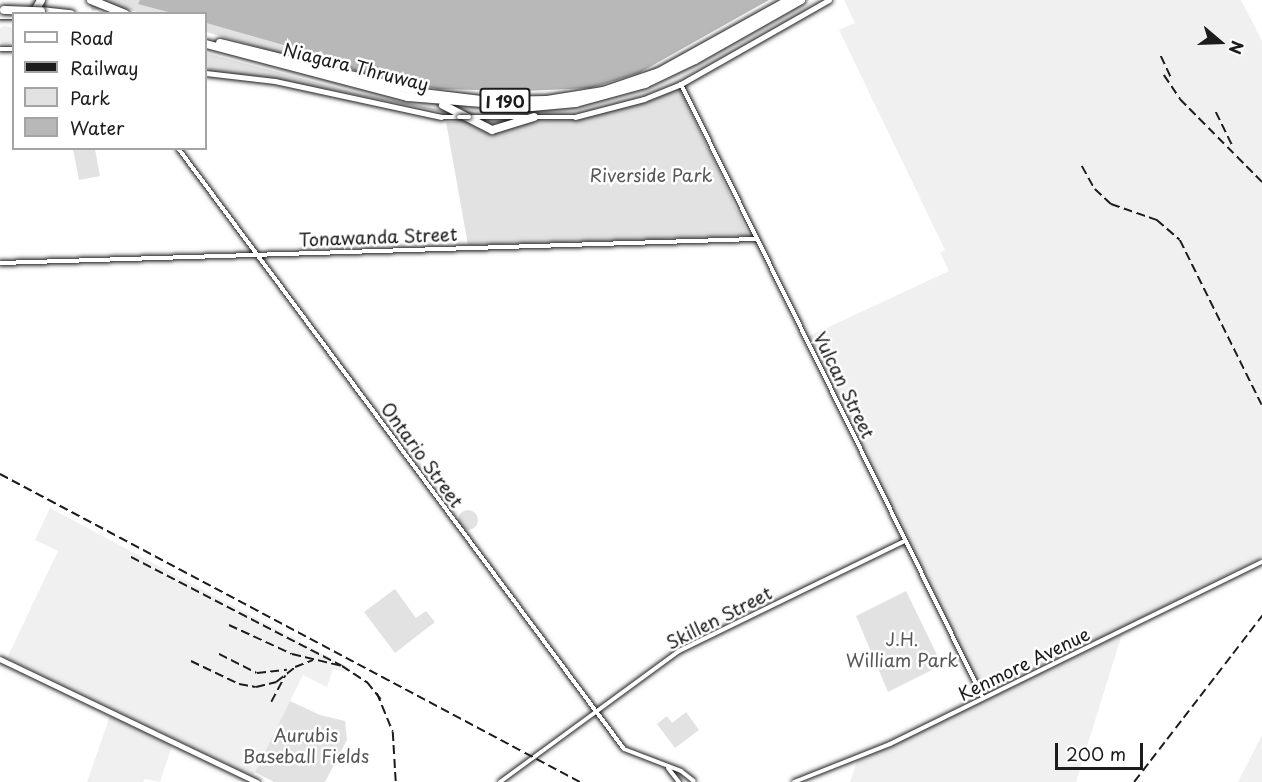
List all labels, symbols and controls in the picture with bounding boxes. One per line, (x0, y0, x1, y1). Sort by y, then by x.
legend (12, 12, 207, 150)
north arrow (1190, 12, 1250, 72)
text: Road (70, 24, 114, 51)
street label: Niagara Thruway (280, 38, 432, 96)
text: N (1224, 38, 1250, 58)
text: Railway (70, 54, 138, 81)
text: Park (70, 84, 110, 111)
road number: I 190 (478, 88, 532, 114)
text: Water (70, 114, 124, 141)
park label: Riverside Park (590, 164, 712, 186)
street label: Tonawanda Street (298, 223, 458, 251)
street label: Vulcan Street (809, 328, 879, 442)
street label: Ontario Street (376, 398, 468, 512)
street label: Skillen Street (662, 582, 776, 654)
street label: Kenmore Avenue (955, 623, 1093, 705)
park label: J.H. William Park (846, 629, 958, 672)
park label: Aurubis Baseball Fields (242, 725, 370, 768)
scale bar (1058, 731, 1146, 769)
text: 200 m (1066, 740, 1126, 767)

